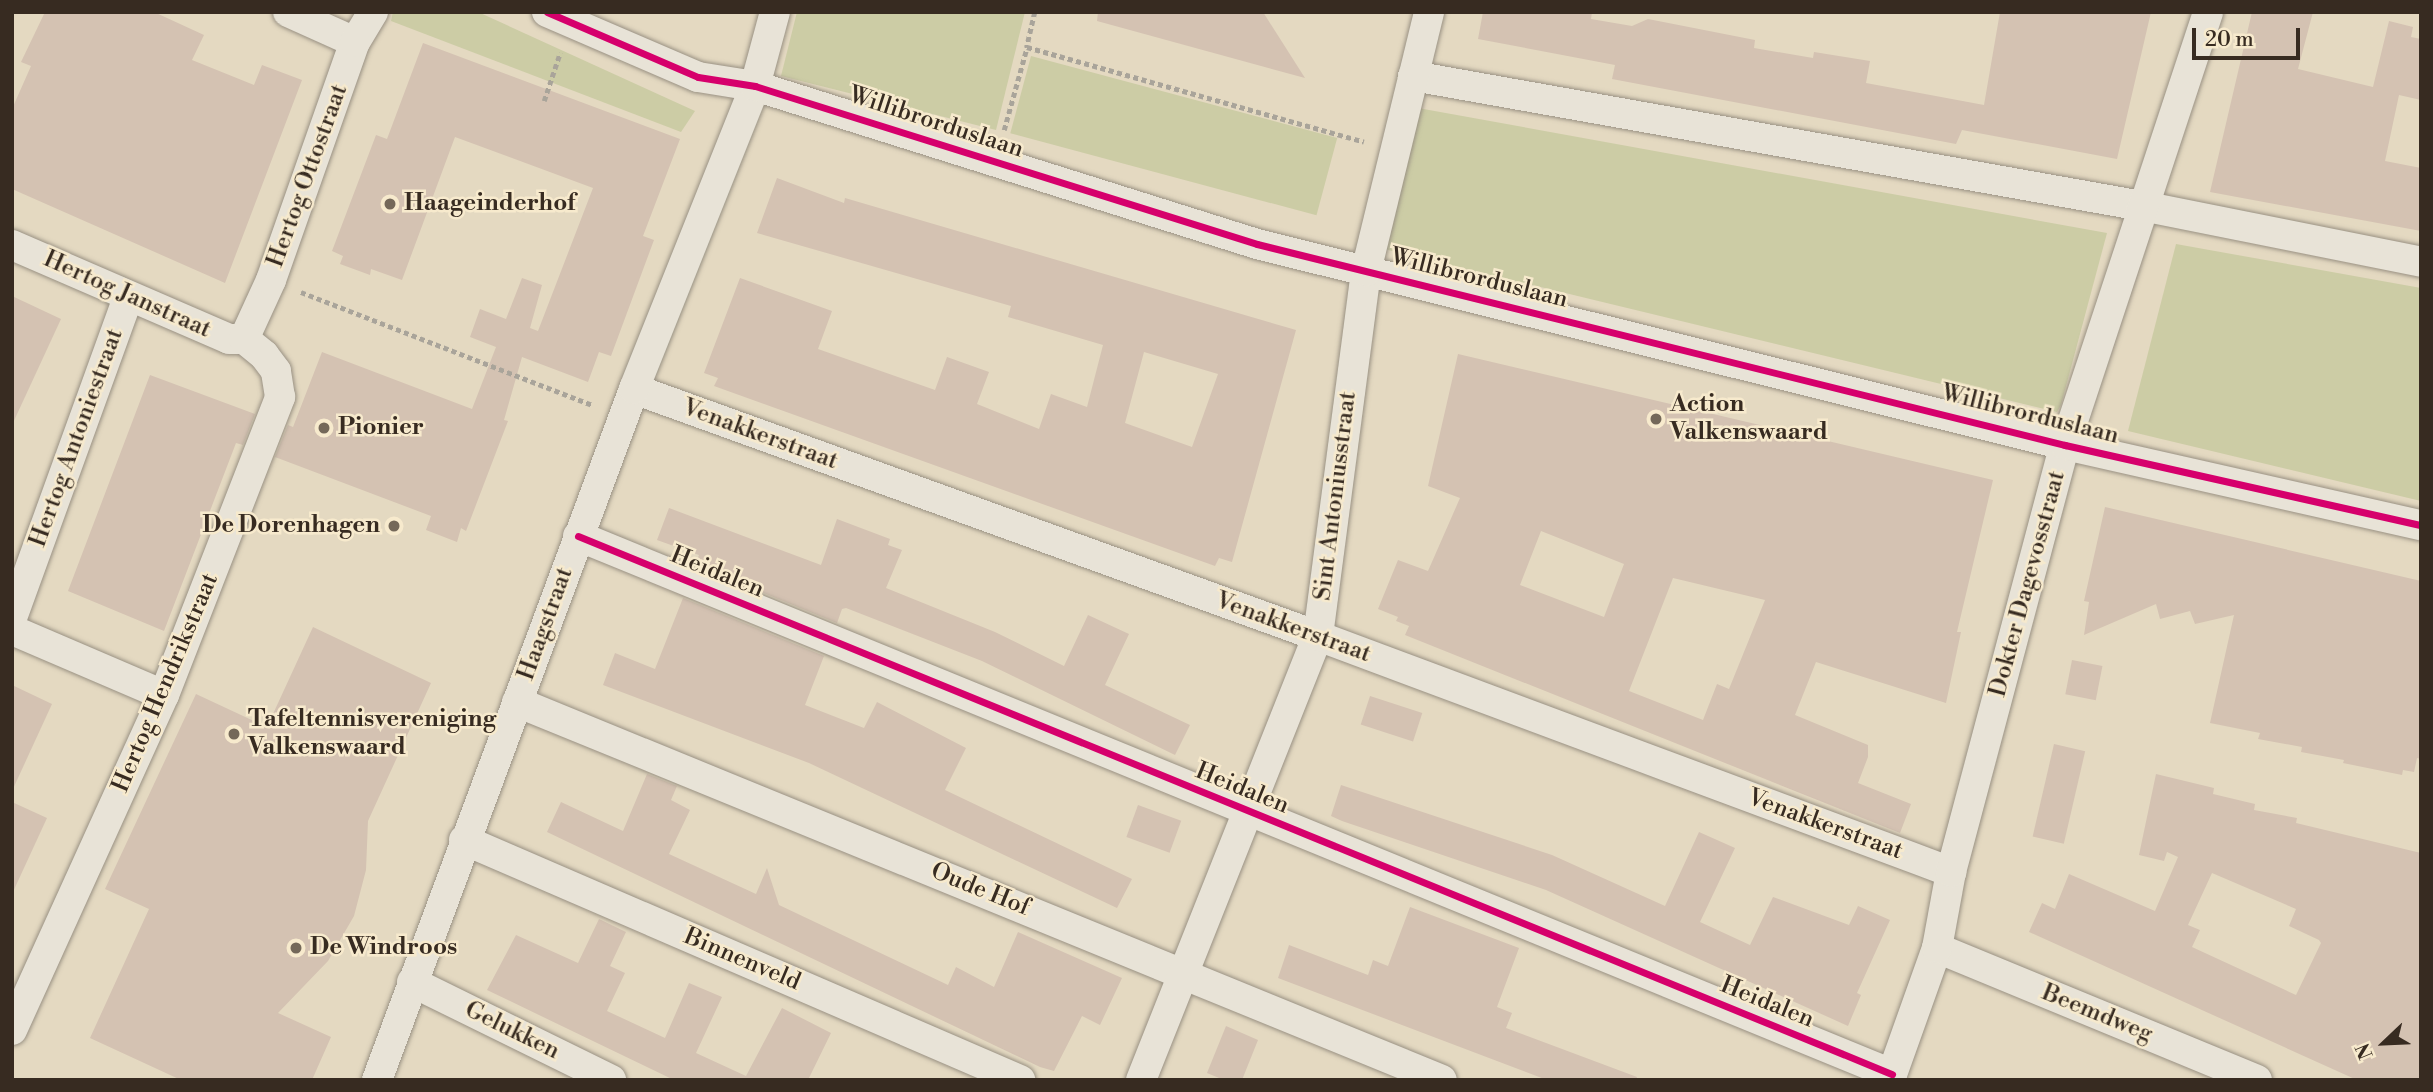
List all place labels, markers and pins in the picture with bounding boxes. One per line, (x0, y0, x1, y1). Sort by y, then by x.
place label: Haageinderhof (404, 190, 575, 218)
marker: Haageinderhof (382, 196, 398, 212)
place label: Action Valkenswaard (1670, 391, 1828, 447)
marker: Action Valkenswaard (1648, 411, 1664, 427)
place label: Pionier (338, 414, 424, 442)
marker: Pionier (316, 420, 332, 436)
place label: De Dorenhagen (202, 512, 380, 540)
marker: De Dorenhagen (386, 518, 402, 534)
place label: Tafeltennisvereniging Valkenswaard (248, 706, 496, 762)
marker: Tafeltennisvereniging Valkenswaard (226, 726, 242, 742)
place label: De Windroos (310, 934, 457, 962)
marker: De Windroos (288, 940, 304, 956)

